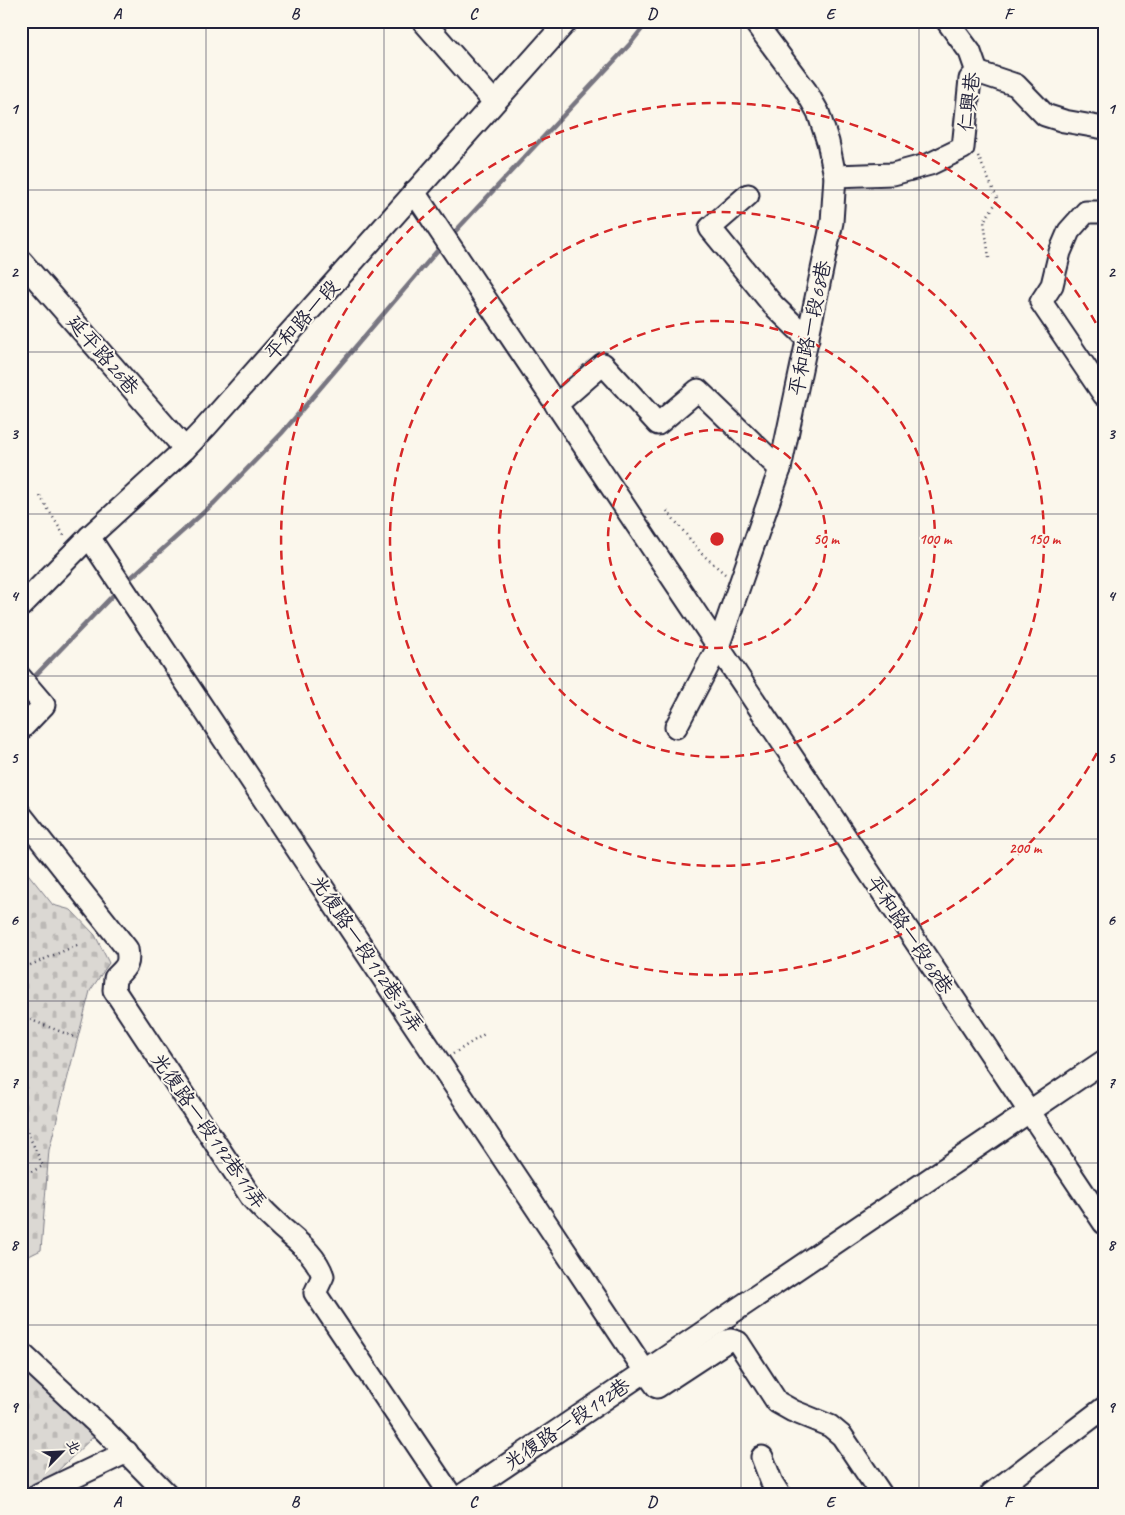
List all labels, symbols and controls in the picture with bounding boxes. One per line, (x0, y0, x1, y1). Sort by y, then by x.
text: A (113, 4, 123, 24)
text: B (291, 4, 301, 24)
text: C (469, 4, 479, 24)
text: D (647, 4, 658, 24)
text: E (826, 4, 837, 24)
text: F (1004, 4, 1015, 24)
street label: 仁興巷 (953, 70, 985, 133)
text: 1 (10, 99, 19, 119)
text: 1 (1107, 99, 1116, 119)
street label: 平和路一段68巷 (783, 257, 837, 398)
text: 2 (10, 262, 19, 282)
text: 2 (1107, 262, 1116, 282)
street label: 平和路一段 (259, 274, 345, 366)
street label: 延平路26巷 (61, 310, 145, 401)
text: 3 (10, 424, 19, 444)
text: 3 (1107, 424, 1116, 444)
centre of rings (708, 530, 726, 548)
text: 50 m (813, 530, 840, 549)
text: 100 m (919, 530, 953, 549)
text: 150 m (1028, 530, 1062, 549)
text: 4 (10, 586, 19, 606)
text: 4 (1107, 586, 1116, 606)
text: 5 (11, 748, 20, 768)
text: 5 (1108, 748, 1117, 768)
text: 200 m (1009, 839, 1043, 858)
street label: 光復路一段192巷31弄 (305, 870, 429, 1038)
street label: 平和路一段68巷 (861, 871, 960, 1000)
text: 6 (10, 910, 19, 930)
text: 6 (1107, 910, 1116, 930)
street label: 光復路一段192巷11弄 (146, 1048, 272, 1214)
text: 7 (10, 1073, 19, 1093)
text: 7 (1107, 1073, 1116, 1093)
text: 8 (10, 1235, 19, 1255)
text: 8 (1107, 1235, 1116, 1255)
street label: 光復路一段192巷 (499, 1372, 636, 1475)
text: 9 (10, 1397, 19, 1417)
text: 9 (1107, 1397, 1116, 1417)
north arrow (38, 1428, 88, 1478)
text: 北 (63, 1437, 84, 1457)
text: A (113, 1492, 123, 1512)
text: B (291, 1492, 301, 1512)
text: C (469, 1492, 479, 1512)
text: D (647, 1492, 658, 1512)
text: E (826, 1492, 837, 1512)
text: F (1004, 1492, 1015, 1512)

